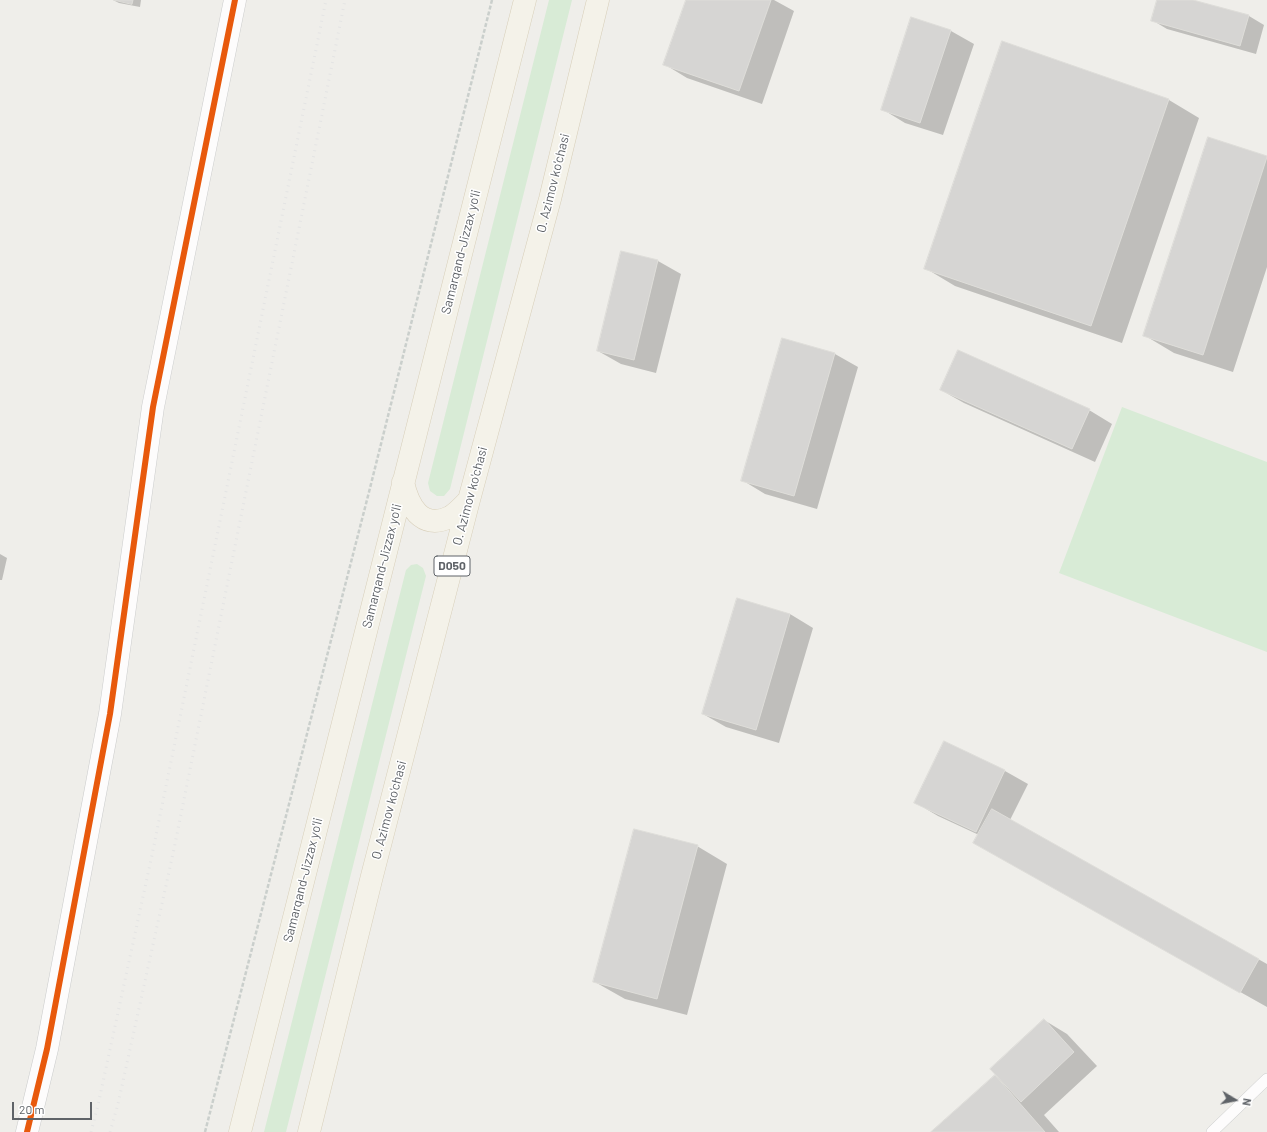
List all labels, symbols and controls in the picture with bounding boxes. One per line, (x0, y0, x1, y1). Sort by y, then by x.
street label: O. Azimov ko'chasi (533, 132, 573, 234)
street label: Samarqand-Jizzax yo'li (438, 188, 484, 316)
street label: O. Azimov ko'chasi (449, 445, 491, 547)
street label: Samarqand-Jizzax yo'li (359, 502, 405, 630)
road number: D050 (434, 556, 470, 576)
street label: O. Azimov ko'chasi (368, 759, 410, 861)
street label: Samarqand-Jizzax yo'li (280, 816, 326, 944)
north arrow (1215, 1080, 1255, 1120)
scale bar (14, 1094, 94, 1120)
text: N (1240, 1097, 1254, 1107)
text: 20 m (19, 1102, 45, 1116)

